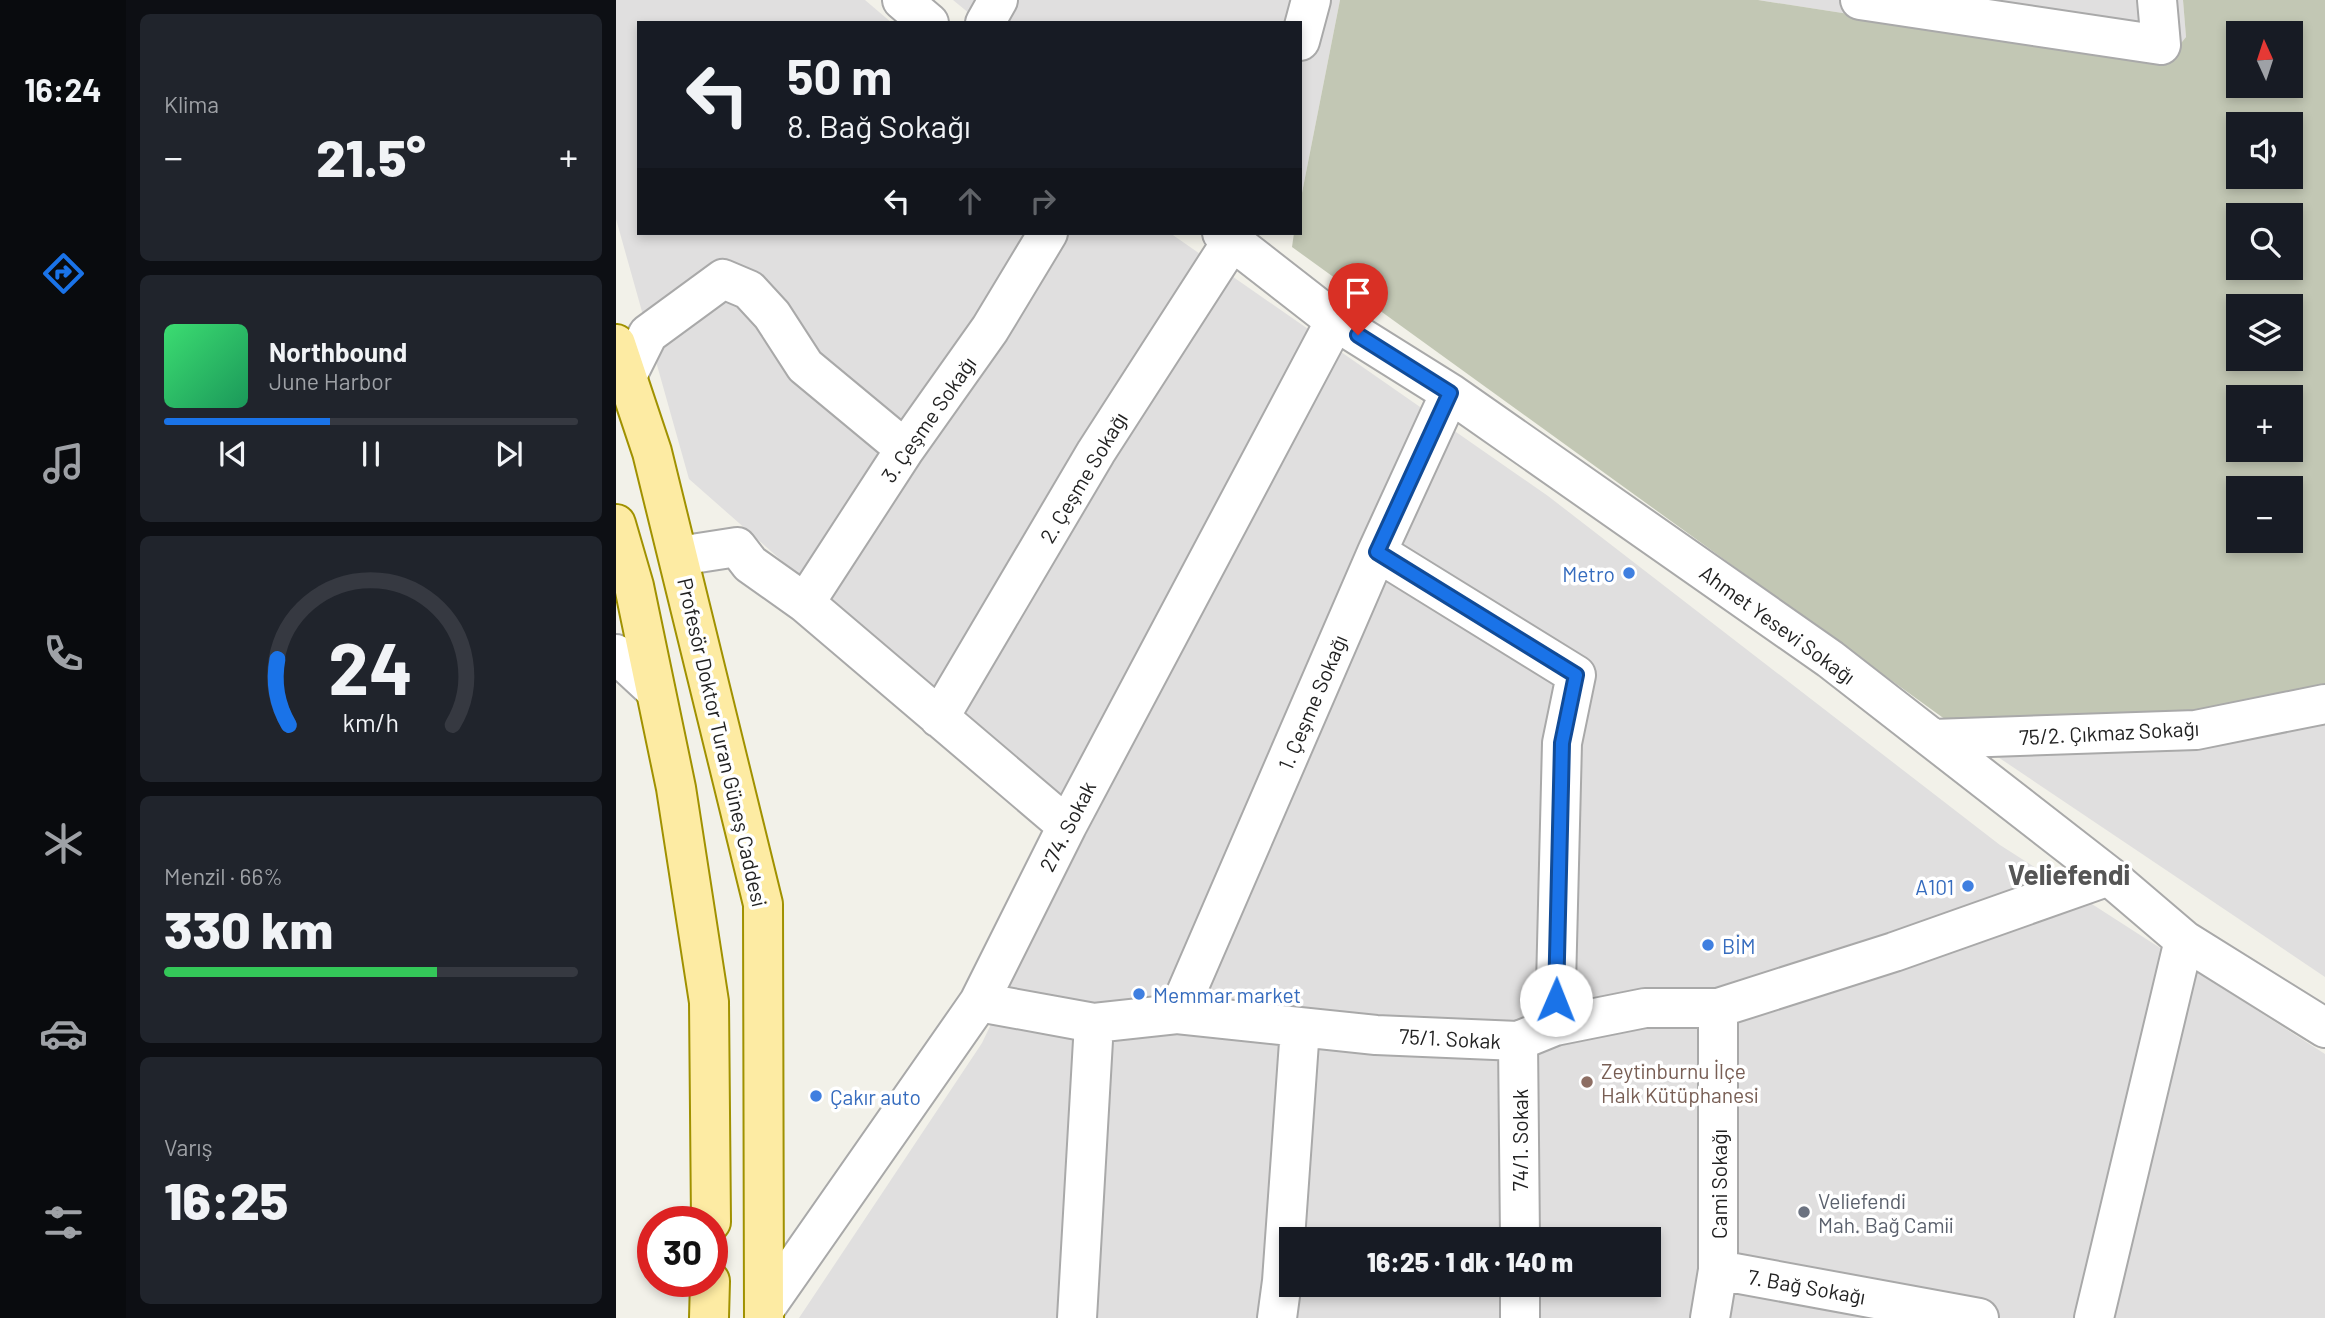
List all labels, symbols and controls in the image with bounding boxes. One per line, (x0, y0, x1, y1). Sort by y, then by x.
north arrow (2226, 21, 2303, 98)
map controls (2226, 21, 2303, 553)
text: 50 m (787, 46, 892, 105)
icon: left (672, 49, 763, 140)
text: 16:24 (24, 70, 102, 108)
text: Klima (164, 90, 219, 118)
text: 8. Bağ Sokağı (787, 106, 971, 144)
button: sound (2226, 112, 2303, 189)
text: 21.5° (316, 125, 426, 187)
text: − (164, 133, 183, 179)
text: + (559, 133, 578, 179)
icon: left (878, 182, 916, 220)
icon: ahead (951, 182, 989, 220)
icon: right (1024, 182, 1062, 220)
button: search (2226, 203, 2303, 280)
icon: directions (39, 249, 88, 298)
pin (1328, 263, 1388, 335)
icon: arrive (1339, 274, 1377, 312)
button: layers (2226, 294, 2303, 371)
text: Northbound (269, 336, 407, 367)
street label: 3. Çeşme Sokağı (875, 351, 981, 487)
text: June Harbor (269, 367, 392, 395)
button: + (2226, 385, 2303, 462)
street label: 2. Çeşme Sokağı (1034, 407, 1132, 547)
icon: previous (214, 435, 252, 473)
icon: pause (352, 435, 390, 473)
icon: next (490, 435, 528, 473)
icon: music (39, 439, 88, 488)
button: − (2226, 476, 2303, 553)
street label: Ahmet Yesevi Sokağı (1695, 559, 1861, 689)
place label: Metro (1562, 561, 1615, 586)
marker: Metro (1621, 565, 1637, 581)
street label: Profesör Doktor Turan Güneş Caddesi (673, 575, 773, 909)
text: 24 (329, 622, 413, 710)
icon: phone (39, 629, 88, 678)
street label: 1. Çeşme Sokağı (1272, 631, 1352, 773)
text: km/h (343, 707, 399, 737)
street label: 75/2. Çıkmaz Sokağı (2018, 715, 2200, 749)
street label: 274. Sokak (1034, 777, 1100, 875)
icon: climate (39, 819, 88, 868)
district label: Veliefendi (2008, 857, 2130, 891)
text: Menzil · 66% (164, 862, 283, 890)
place label: A101 (1915, 874, 1954, 899)
marker: A101 (1960, 878, 1976, 894)
text: 330 km (164, 897, 333, 959)
place label: BİM (1722, 933, 1756, 958)
marker: BİM (1700, 937, 1716, 953)
position arrow (1519, 963, 1593, 1037)
place label: Memmar market (1153, 982, 1301, 1007)
marker: Memmar market (1131, 986, 1147, 1002)
icon: car (39, 1009, 88, 1058)
street label: 75/1. Sokak (1399, 1023, 1501, 1053)
place label: Zeytinburnu İlçe Halk Kütüphanesi (1601, 1058, 1759, 1107)
marker: Zeytinburnu İlçe Halk Kütüphanesi (1579, 1074, 1595, 1090)
place label: Çakır auto (830, 1084, 921, 1109)
marker: Çakır auto (808, 1088, 824, 1104)
street label: 74/1. Sokak (1507, 1089, 1532, 1191)
street label: Cami Sokağı (1706, 1129, 1731, 1239)
text: Varış (164, 1133, 213, 1161)
text: 16:25 (164, 1168, 288, 1230)
place label: Veliefendi Mah. Bağ Camii (1818, 1188, 1953, 1237)
icon: filters (39, 1198, 88, 1247)
marker: Veliefendi Mah. Bağ Camii (1796, 1204, 1812, 1220)
speed limit sign: 30 (637, 1206, 728, 1297)
text: 16:25 · 1 dk · 140 m (1367, 1246, 1573, 1277)
street label: 7. Bağ Sokağı (1746, 1263, 1868, 1309)

